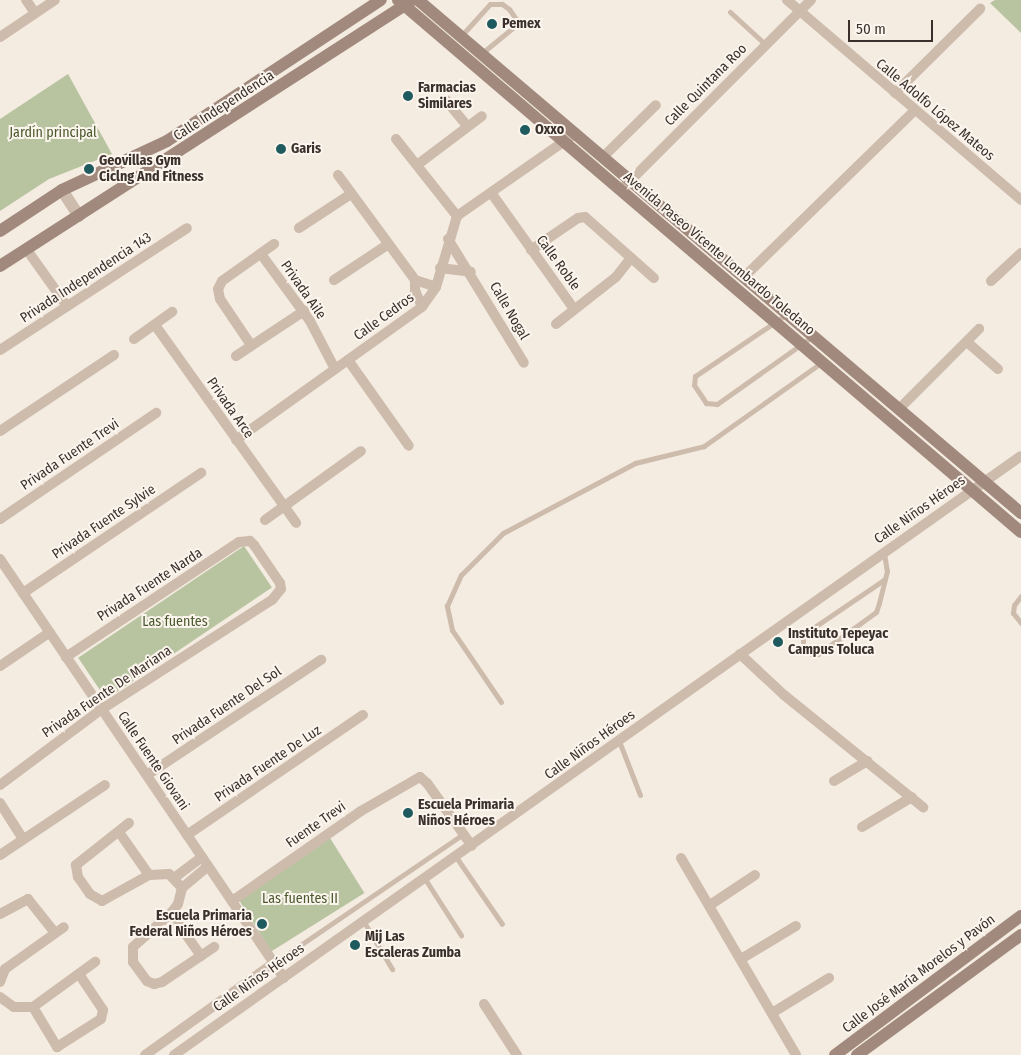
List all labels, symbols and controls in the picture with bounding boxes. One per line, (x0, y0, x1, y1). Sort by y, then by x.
scale bar (851, 10, 936, 42)
place label: Pemex (502, 16, 540, 32)
marker: Pemex (486, 18, 498, 30)
text: 50 m (856, 20, 886, 38)
street label: Calle Quintana Roo (661, 40, 751, 130)
street label: Calle Adolfo López Mateos (872, 55, 998, 165)
street label: Calle Independencia (171, 67, 277, 145)
place label: Farmacias Similares (418, 80, 476, 112)
marker: Farmacias Similares (402, 90, 414, 102)
place label: Oxxo (535, 122, 564, 138)
marker: Oxxo (519, 124, 531, 136)
park label: Jardín principal (9, 125, 97, 141)
place label: Garis (291, 141, 321, 157)
marker: Garis (275, 143, 287, 155)
place label: Geovillas Gym Ciclng And Fitness (99, 153, 204, 186)
marker: Geovillas Gym Ciclng And Fitness (83, 163, 95, 175)
street label: Avenida Paseo Vicente Lombardo Toledano (620, 169, 818, 339)
street label: Privada Independencia 143 (17, 229, 155, 327)
street label: Calle Roble (532, 232, 584, 294)
street label: Privada Aile (277, 258, 329, 322)
street label: Calle Nogal (486, 279, 532, 343)
street label: Calle Cedros (351, 290, 417, 344)
street label: Privada Arce (203, 374, 257, 442)
street label: Privada Fuente Trevi (18, 416, 122, 494)
street label: Calle Niños Héroes (871, 472, 969, 548)
street label: Privada Fuente Sylvie (49, 481, 159, 563)
street label: Privada Fuente Narda (94, 545, 206, 625)
park label: Las fuentes (142, 614, 208, 630)
place label: Instituto Tepeyac Campus Toluca (788, 626, 888, 658)
marker: Instituto Tepeyac Campus Toluca (772, 636, 784, 648)
street label: Privada Fuente De Mariana (39, 642, 175, 742)
street label: Privada Fuente Del Sol (169, 663, 285, 749)
street label: Calle Niños Héroes (542, 707, 638, 783)
street label: Calle Fuente Giovani (114, 708, 192, 814)
street label: Privada Fuente De Luz (211, 722, 325, 806)
place label: Escuela Primaria Niños Héroes (418, 797, 514, 830)
street label: Fuente Trevi (283, 798, 349, 852)
marker: Escuela Primaria Niños Héroes (402, 807, 414, 819)
park label: Las fuentes II (262, 891, 338, 907)
place label: Escuela Primaria Federal Niños Héroes (129, 908, 252, 940)
street label: Calle José María Morelos y Pavón (839, 911, 999, 1037)
marker: Escuela Primaria Federal Niños Héroes (256, 918, 268, 930)
place label: Mij Las Escaleras Zumba (365, 929, 461, 962)
marker: Mij Las Escaleras Zumba (349, 939, 361, 951)
street label: Calle Niños Héroes (210, 940, 308, 1016)

